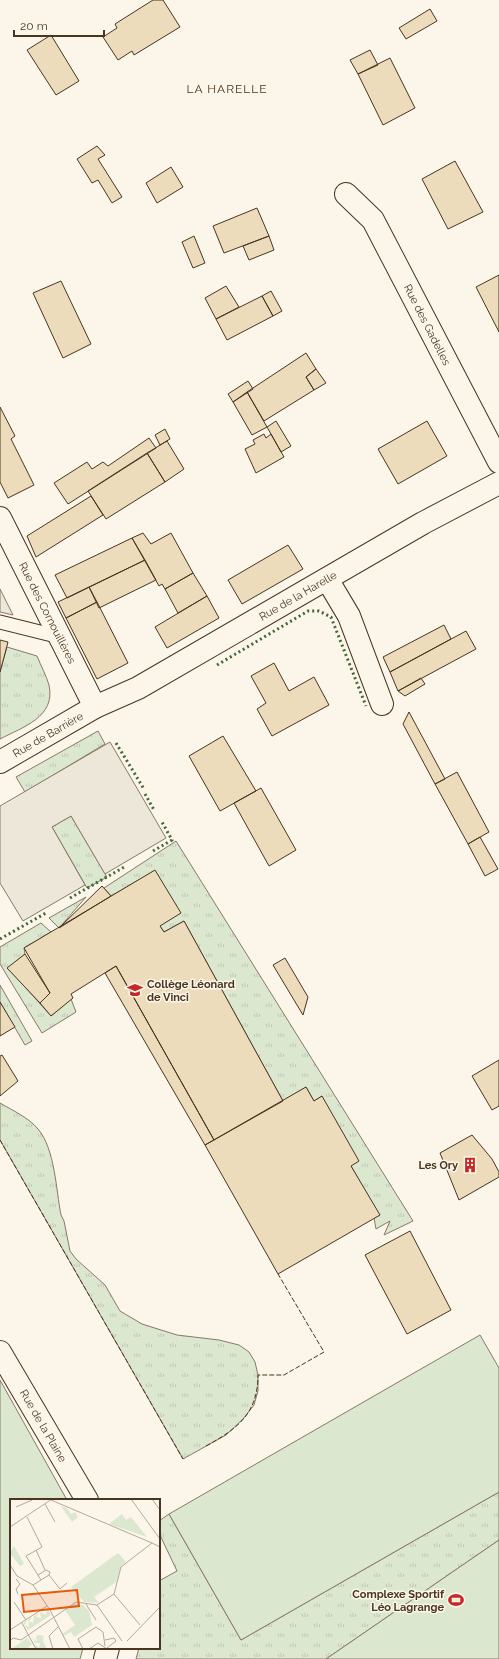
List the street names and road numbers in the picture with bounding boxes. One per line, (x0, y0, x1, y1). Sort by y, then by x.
street label: Rue des Gadelles (401, 282, 453, 368)
street label: Rue des Cornouillères (16, 560, 78, 666)
street label: Rue de la Harelle (257, 568, 340, 623)
street label: Rue de Barrière (11, 709, 86, 760)
street label: Rue de la Plaine (17, 1387, 69, 1465)

